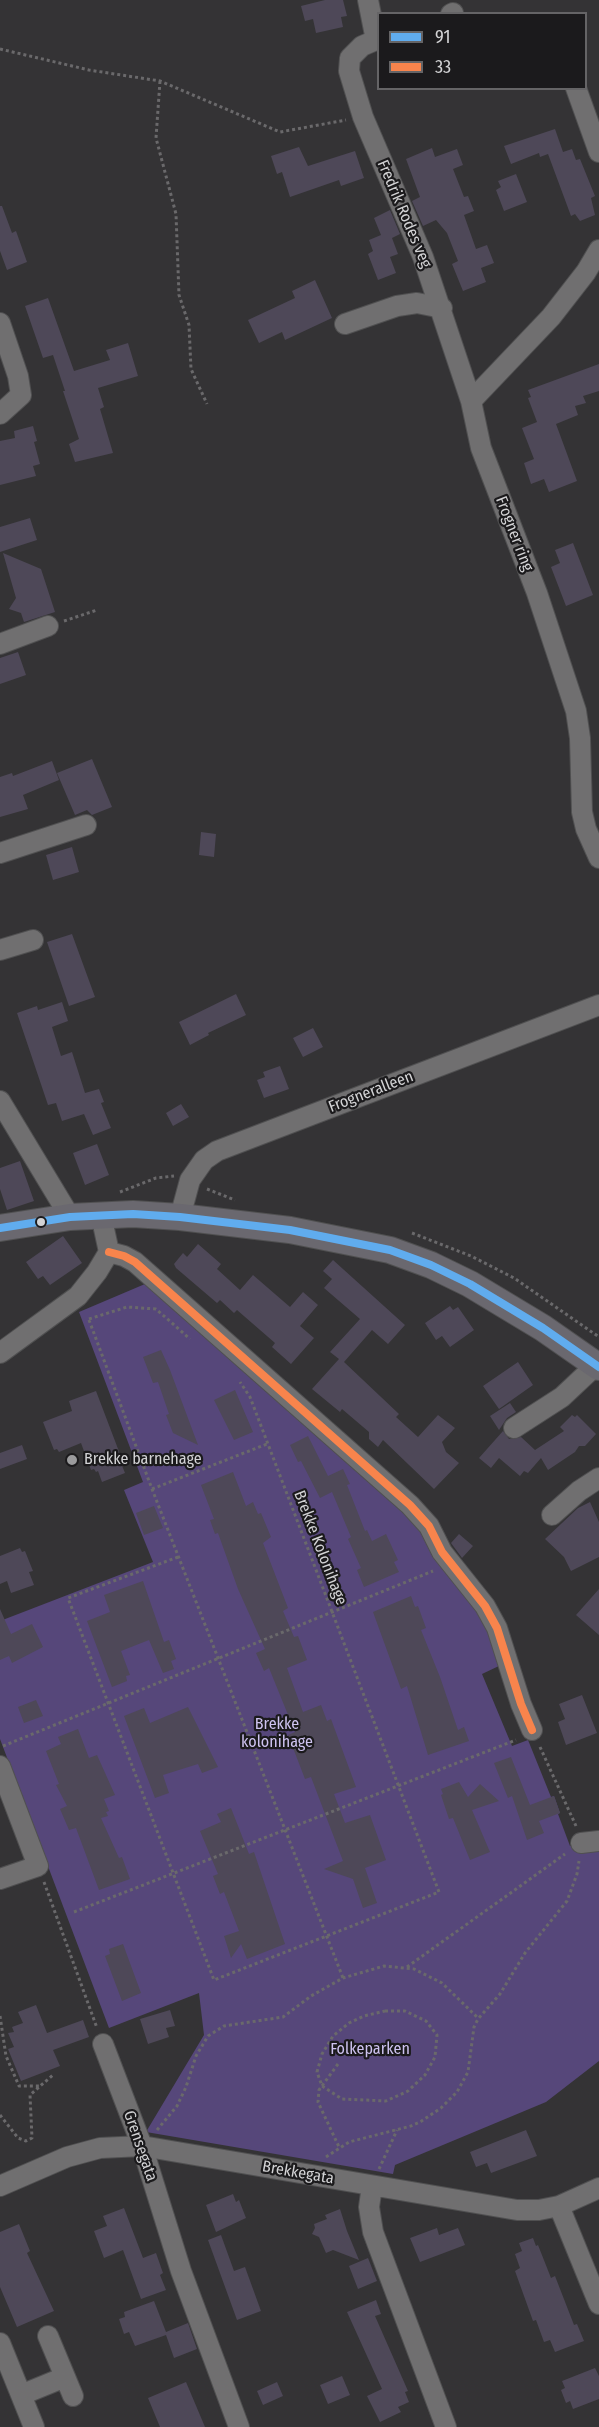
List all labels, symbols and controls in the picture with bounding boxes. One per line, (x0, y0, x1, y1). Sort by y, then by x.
legend (377, 12, 587, 90)
text: 91 (435, 26, 450, 48)
text: 33 (435, 56, 451, 78)
street label: Fredrik Rodes veg (373, 157, 435, 271)
street label: Frogner ring (491, 494, 537, 574)
street label: Frogneralleen (326, 1067, 416, 1117)
unlabelled marker (35, 1216, 47, 1228)
place label: Brekke barnehage (84, 1450, 202, 1470)
marker: Brekke barnehage (65, 1453, 79, 1467)
street label: Brekke Kolonihage (289, 1488, 351, 1608)
park label: Brekke kolonihage (241, 1715, 313, 1753)
park label: Folkeparken (330, 2040, 410, 2060)
street label: Grensegata (119, 2108, 161, 2184)
street label: Brekkegata (261, 2157, 335, 2189)

